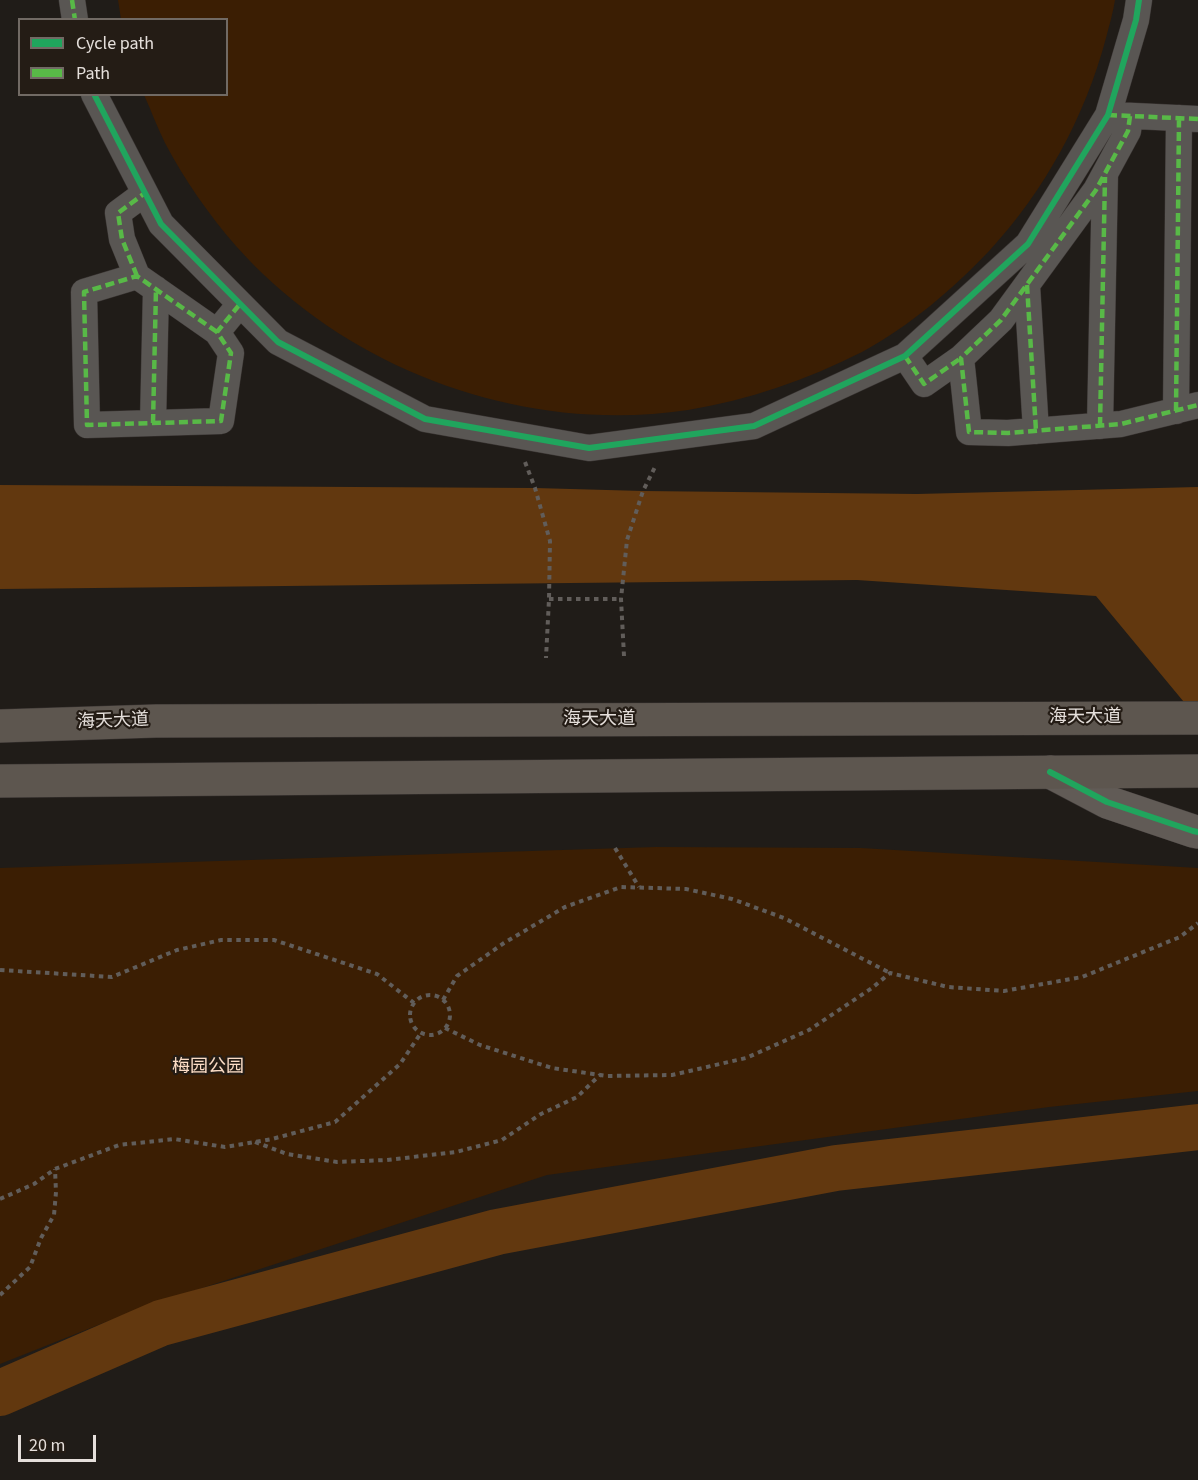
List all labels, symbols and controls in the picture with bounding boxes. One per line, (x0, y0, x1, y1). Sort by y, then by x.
legend (18, 18, 228, 96)
text: Cycle path (76, 31, 154, 56)
text: Path (76, 61, 110, 86)
street label: 海天大道 (1049, 707, 1121, 729)
street label: 海天大道 (563, 709, 635, 731)
street label: 海天大道 (77, 710, 149, 734)
park label: 梅园公园 (172, 1057, 244, 1079)
scale bar (21, 1423, 99, 1461)
text: 20 m (29, 1433, 65, 1458)

